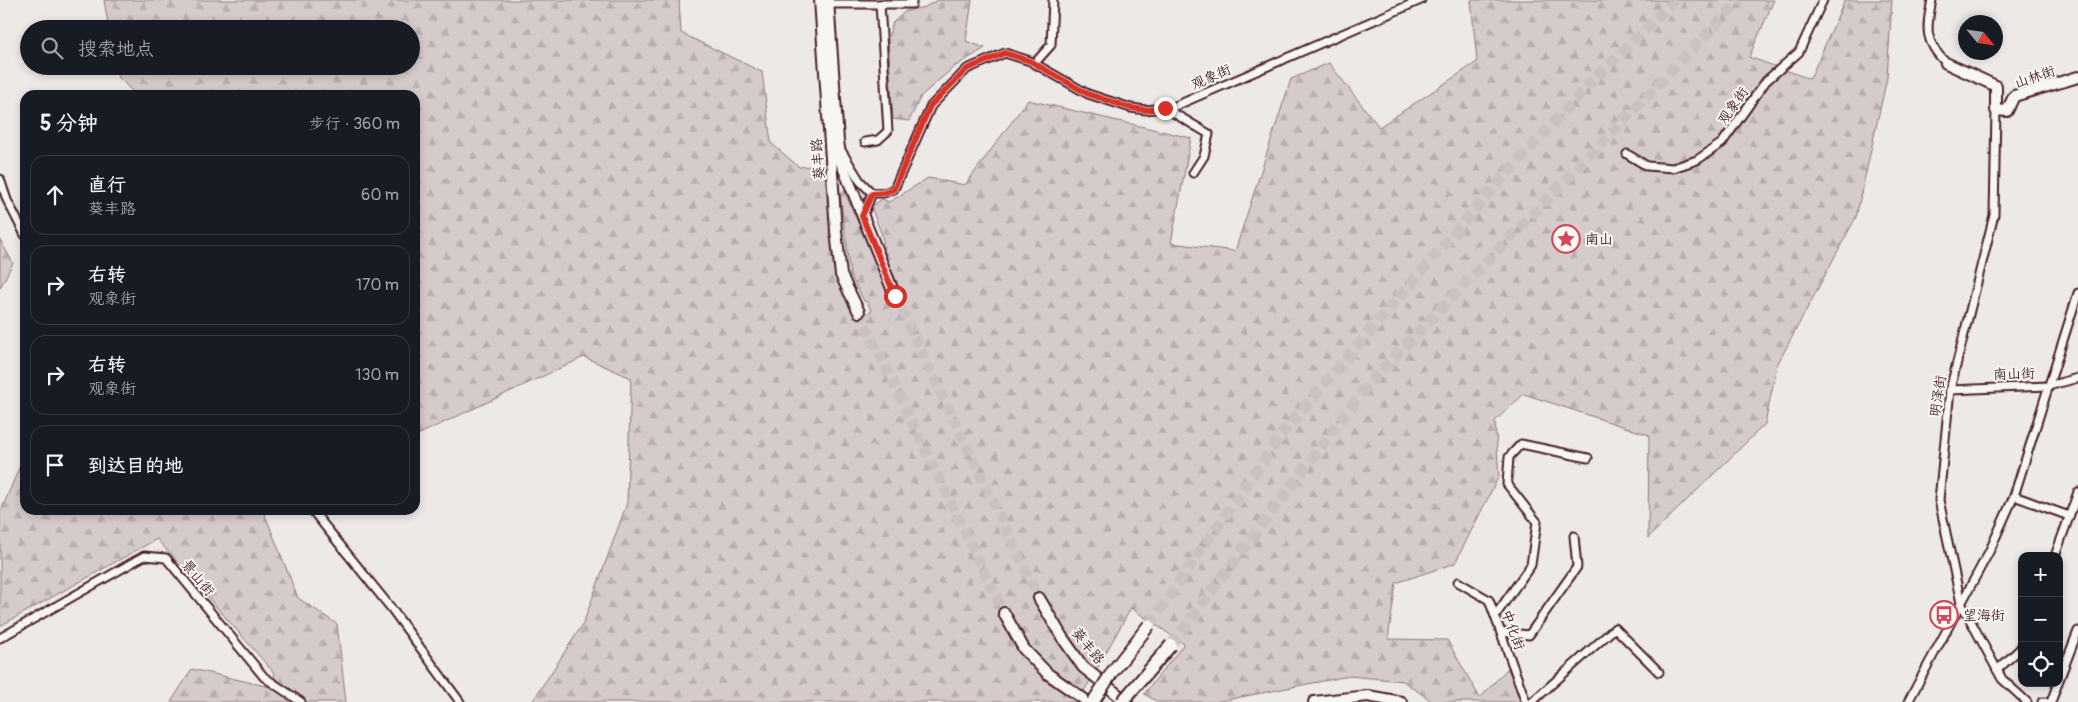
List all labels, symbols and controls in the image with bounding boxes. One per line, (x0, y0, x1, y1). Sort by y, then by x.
north arrow (1958, 15, 2003, 60)
search box (20, 20, 420, 75)
icon: search (38, 34, 66, 62)
text: 搜索地点 (78, 37, 154, 61)
street label: 观象街 (1188, 61, 1234, 93)
street label: 山林街 (2012, 62, 2058, 92)
street label: 观象街 (1714, 84, 1752, 128)
route end (1154, 97, 1177, 120)
text: 5 分钟 (40, 110, 98, 137)
text: 步行 · 360 m (309, 114, 400, 134)
street label: 葵丰路 (808, 137, 828, 181)
text: 直行 (88, 173, 126, 197)
icon: ahead (41, 181, 69, 209)
text: 60 m (361, 185, 399, 205)
text: 葵丰路 (88, 199, 136, 219)
place icon: 南山 (1551, 224, 1581, 254)
place label: 南山 (1585, 231, 1613, 248)
text: 右转 (88, 263, 126, 287)
icon: right (41, 271, 69, 299)
text: 170 m (356, 275, 399, 295)
route start (884, 285, 907, 308)
text: 观象街 (88, 289, 136, 309)
text: 右转 (88, 353, 126, 377)
icon: right (41, 361, 69, 389)
text: 130 m (355, 365, 399, 385)
street label: 南山街 (1993, 365, 2035, 383)
street label: 明泽街 (1926, 374, 1950, 418)
text: 观象街 (88, 379, 136, 399)
icon: arrive (41, 451, 69, 479)
text: 到达目的地 (88, 454, 183, 478)
map controls (2018, 552, 2063, 687)
button: + (2018, 552, 2063, 597)
street label: 景山街 (178, 556, 218, 600)
button: − (2018, 597, 2063, 642)
bus stop icon: 望海街 (1929, 600, 1959, 630)
street label: 中化街 (1498, 607, 1528, 653)
place label: 望海街 (1963, 607, 2005, 624)
street label: 葵丰路 (1068, 624, 1108, 668)
button: locate (2018, 642, 2063, 687)

